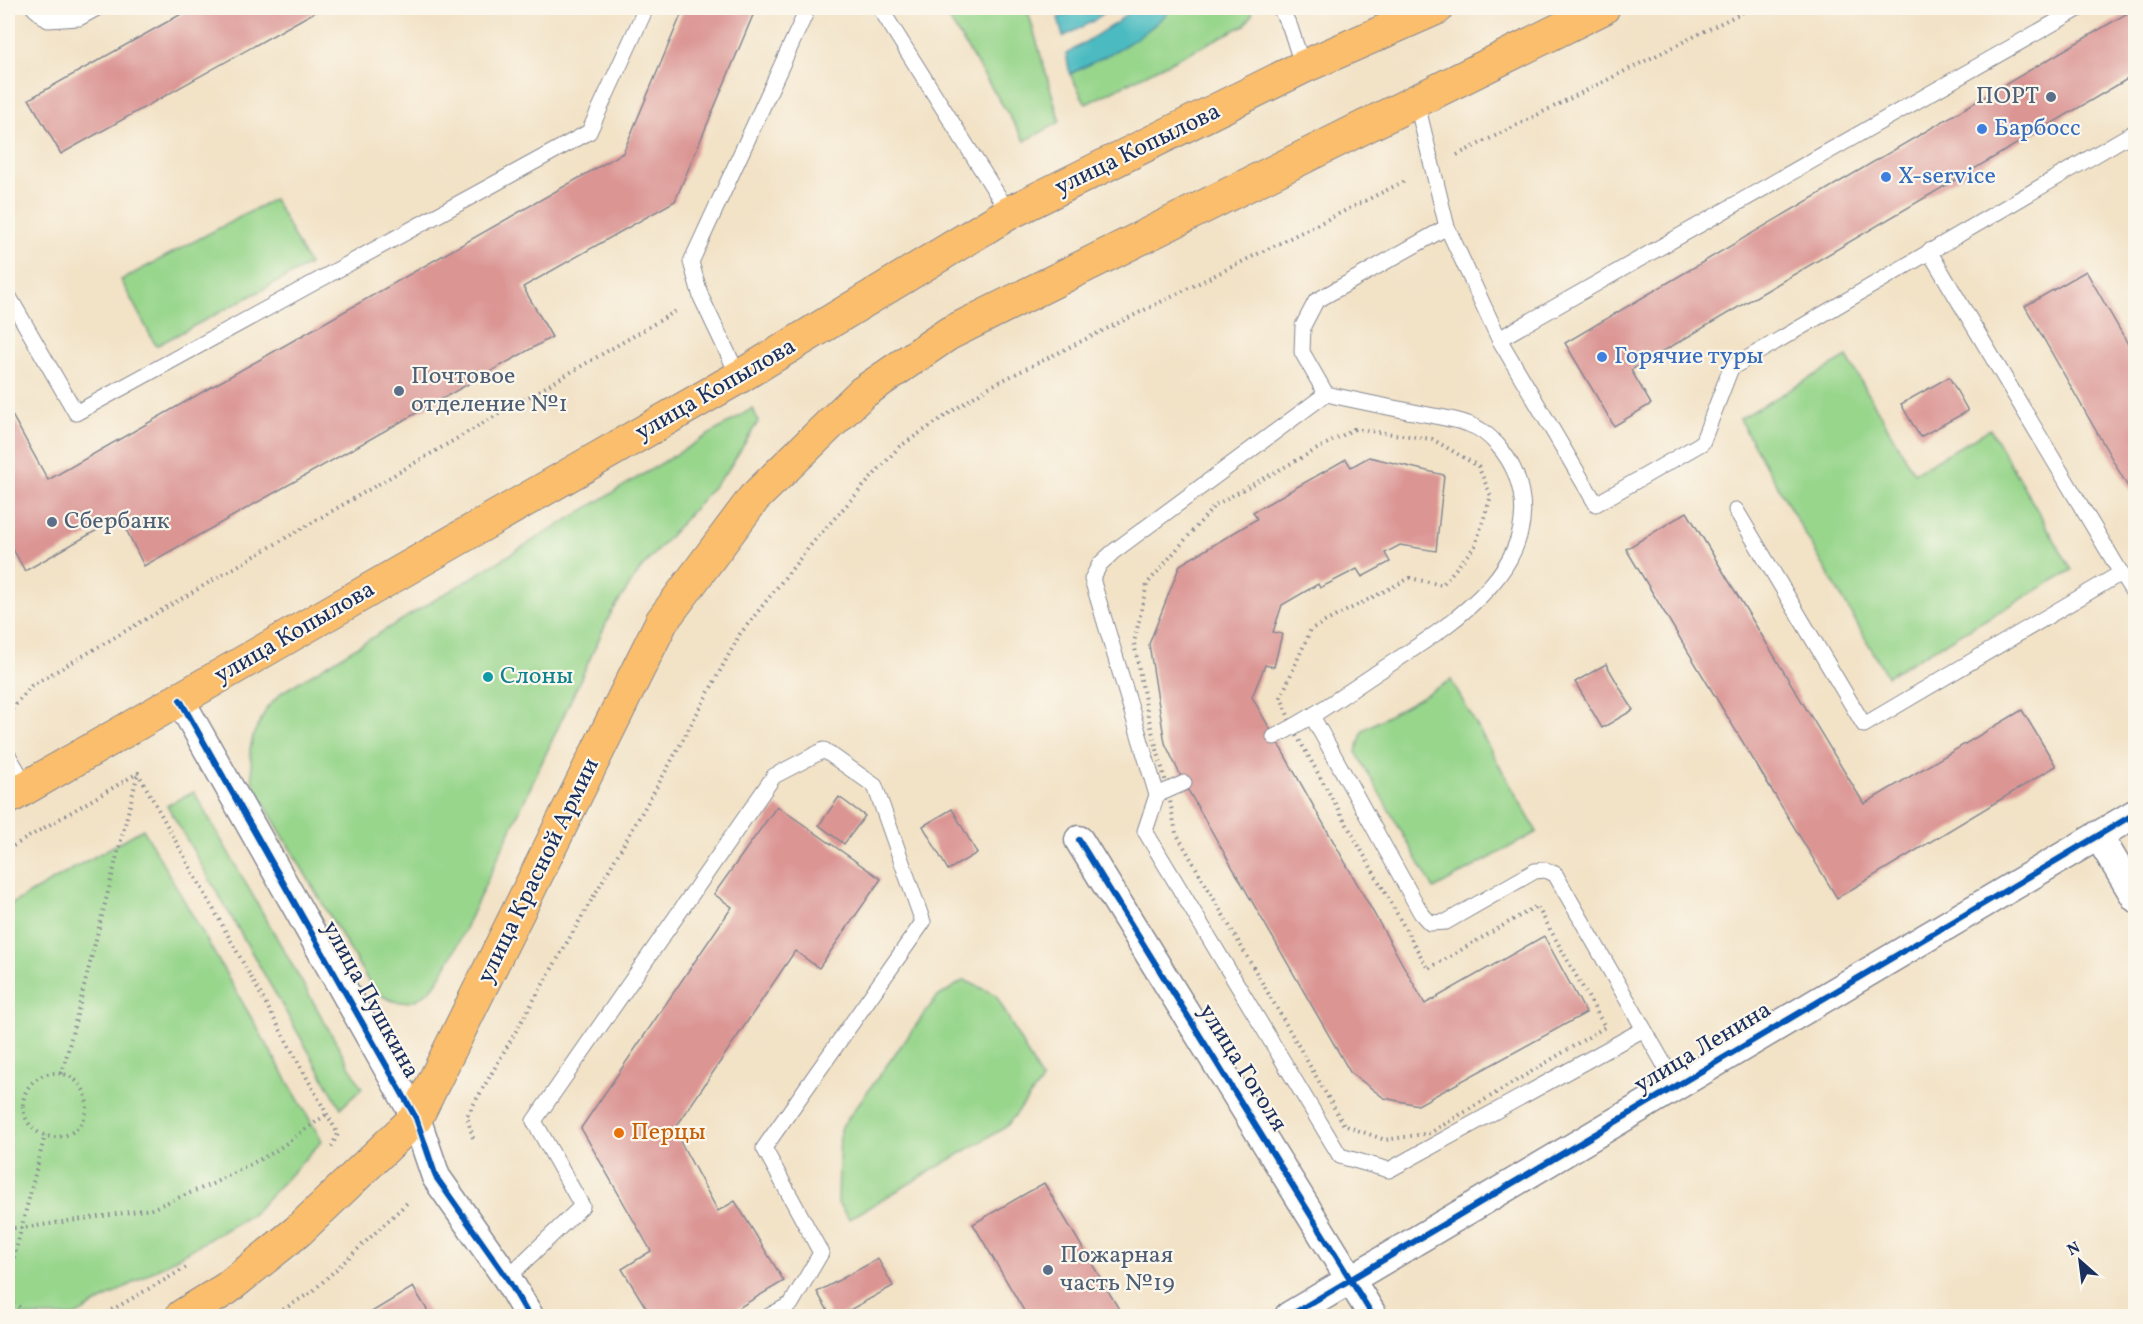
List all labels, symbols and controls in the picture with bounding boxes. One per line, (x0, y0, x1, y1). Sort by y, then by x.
place label: ПОРТ (1976, 80, 2039, 114)
marker: ПОРТ (2044, 90, 2058, 104)
street label: улица Копылова (1049, 95, 1227, 205)
place label: Барбосс (1994, 112, 2081, 146)
marker: Барбосс (1975, 122, 1989, 136)
place label: X-service (1898, 160, 1996, 194)
marker: X-service (1879, 170, 1893, 184)
street label: улица Копылова (629, 330, 803, 450)
place label: Горячие туры (1614, 340, 1763, 374)
marker: Горячие туры (1595, 350, 1609, 364)
place label: Почтовое отделение №1 (411, 360, 568, 422)
marker: Почтовое отделение №1 (392, 384, 406, 398)
place label: Сбербанк (64, 505, 170, 539)
marker: Сбербанк (45, 515, 59, 529)
street label: улица Копылова (208, 573, 382, 693)
place label: Слоны (500, 660, 573, 694)
marker: Слоны (481, 670, 495, 684)
street label: улица Красной Армии (470, 753, 608, 989)
street label: улица Пушкина (313, 915, 427, 1085)
street label: улица Ленина (1628, 994, 1778, 1102)
street label: улица Гоголя (1189, 998, 1295, 1138)
place label: Перцы (631, 1116, 706, 1150)
marker: Перцы (612, 1126, 626, 1140)
north arrow (2050, 1231, 2110, 1291)
text: N (2064, 1237, 2085, 1262)
place label: Пожарная часть №19 (1060, 1239, 1175, 1301)
marker: Пожарная часть №19 (1041, 1263, 1055, 1277)

